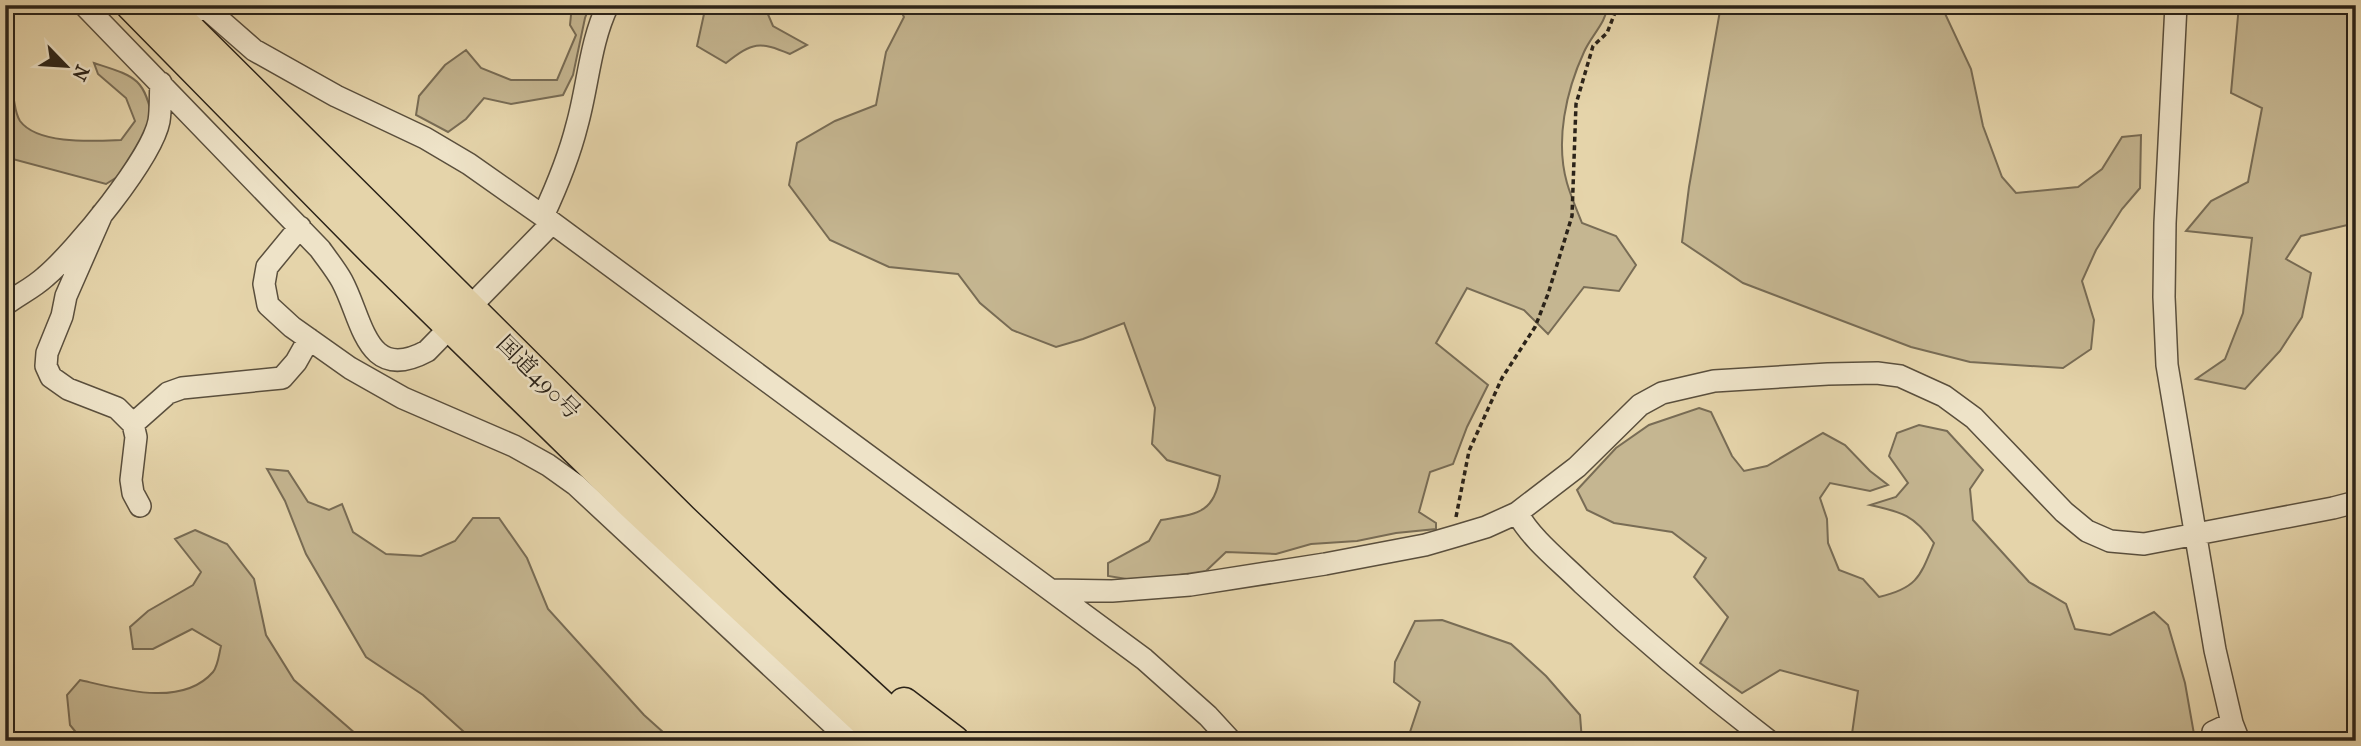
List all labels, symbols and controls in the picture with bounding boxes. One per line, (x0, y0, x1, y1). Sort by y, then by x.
north arrow (32, 32, 102, 102)
text: N (67, 62, 94, 84)
street label: 国道490号 (491, 330, 586, 425)

